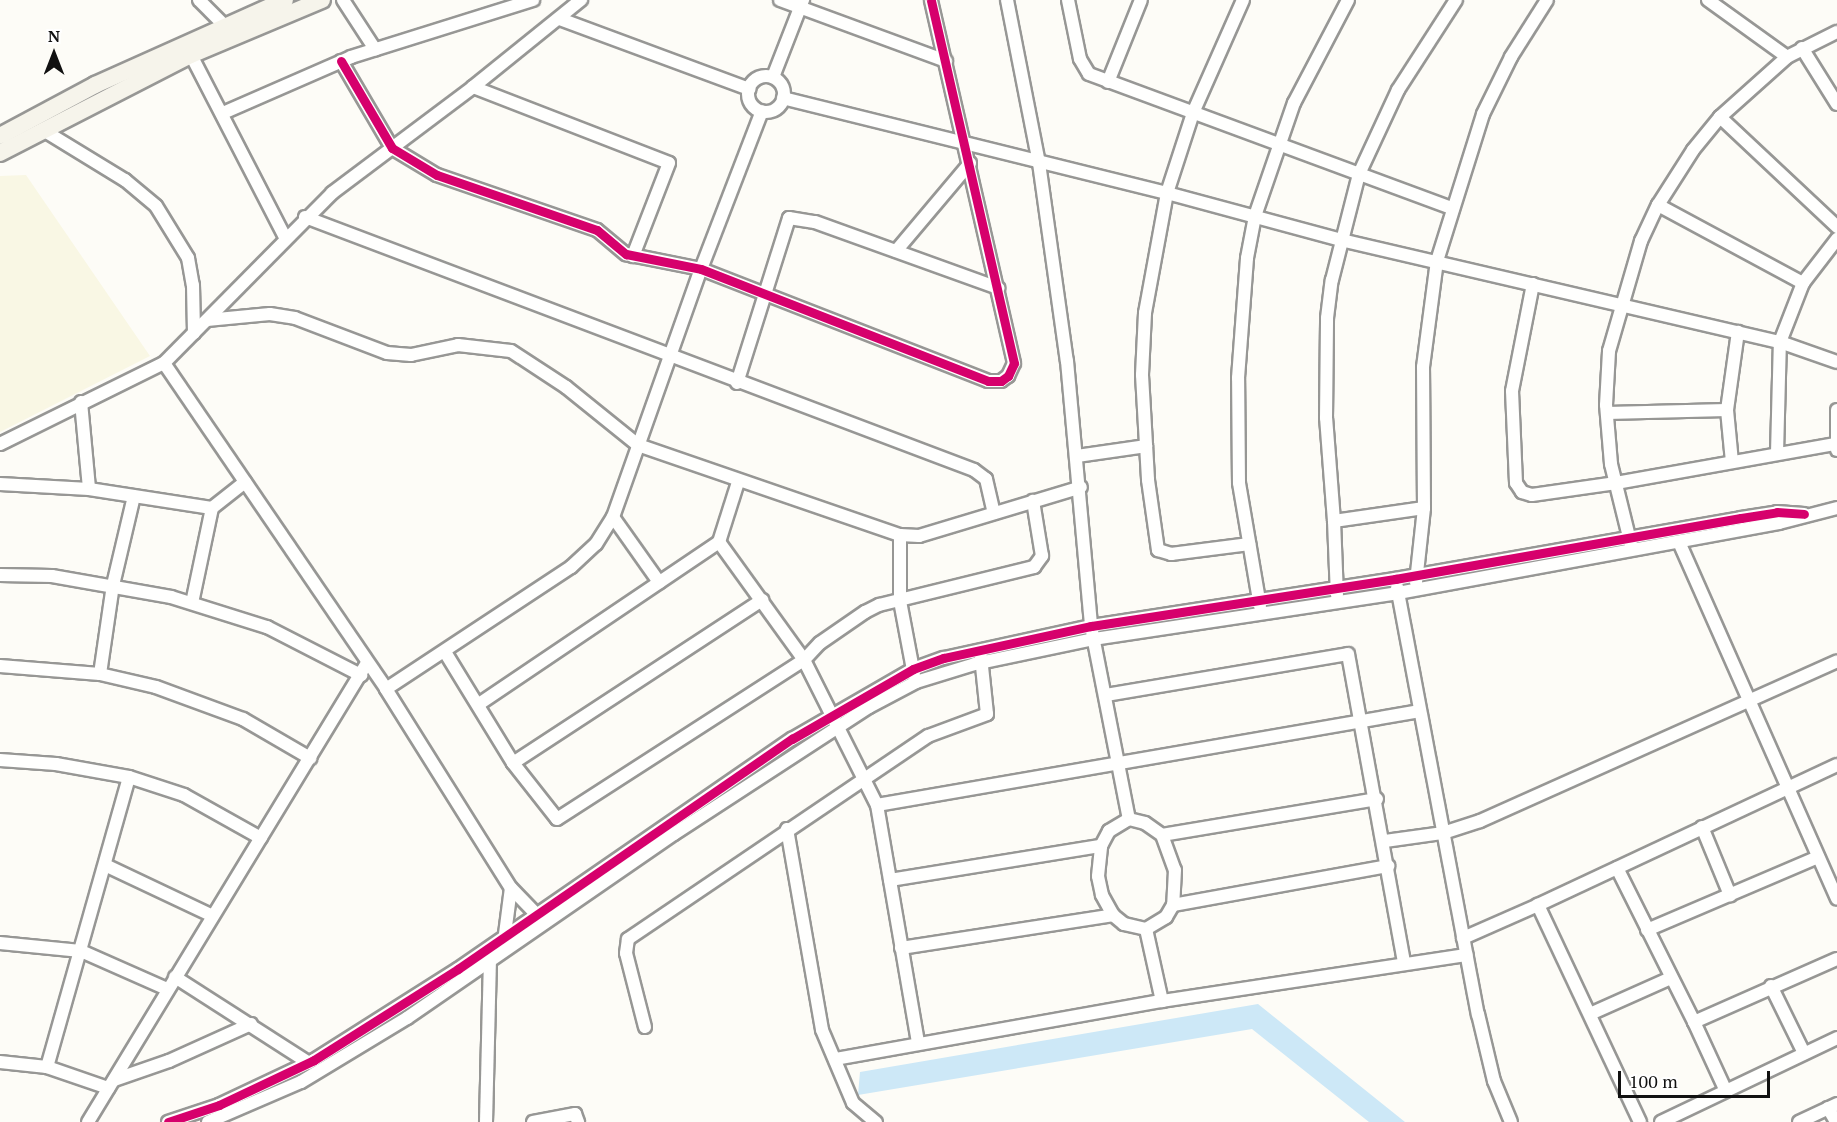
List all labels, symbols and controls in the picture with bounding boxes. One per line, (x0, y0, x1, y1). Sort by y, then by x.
north arrow (24, 24, 84, 84)
text: N (48, 25, 60, 47)
scale bar (1621, 1059, 1772, 1097)
text: 100 m (1629, 1069, 1678, 1093)

